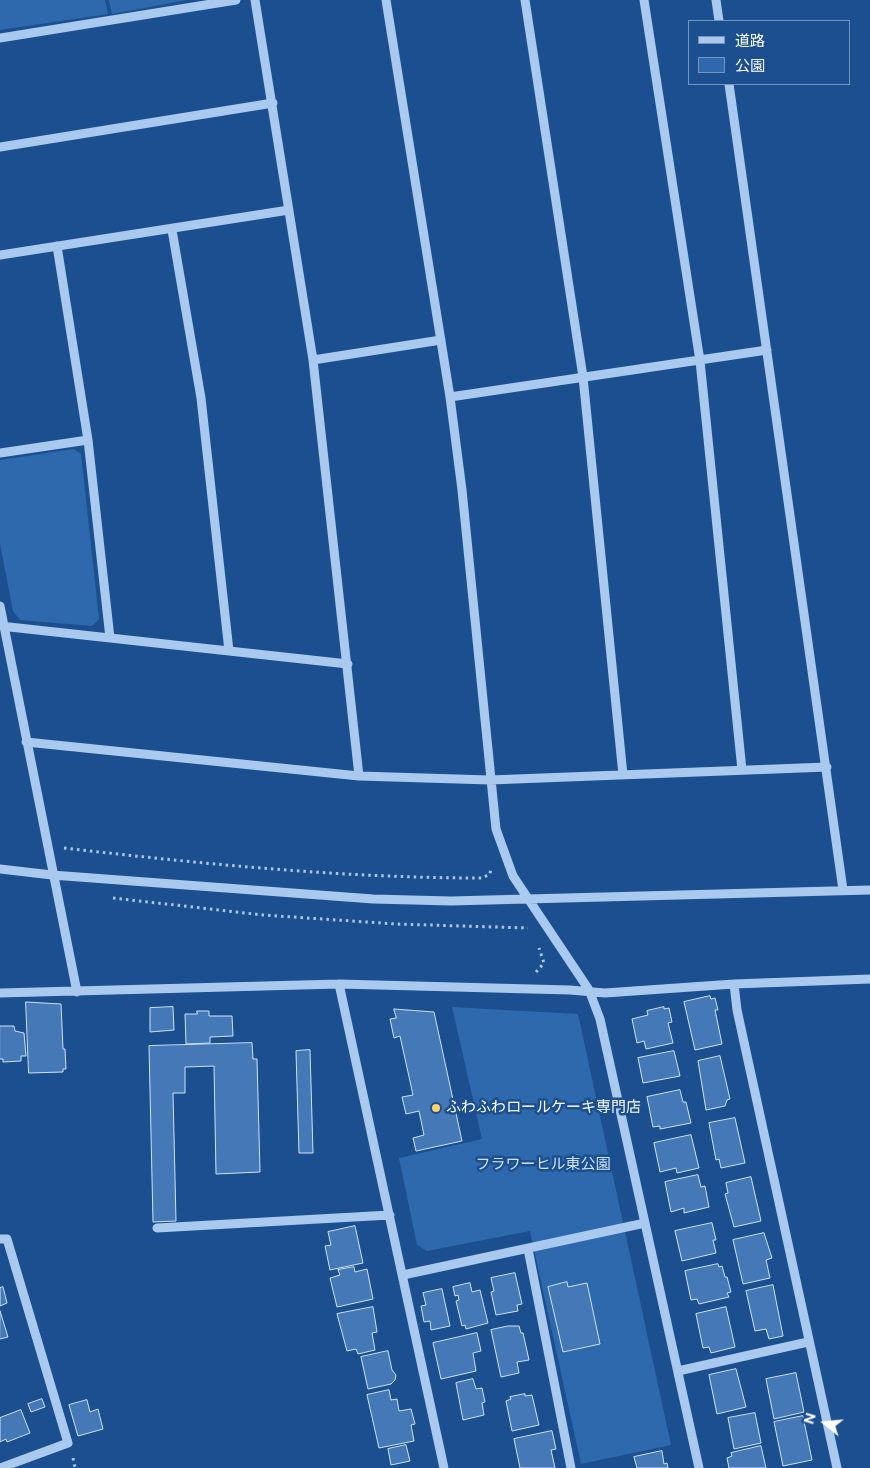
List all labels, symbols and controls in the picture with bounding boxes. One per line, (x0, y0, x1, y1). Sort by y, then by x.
legend (688, 20, 850, 85)
text: 道路 (735, 32, 765, 50)
text: 公園 (735, 57, 765, 75)
place label: ふわふわロールケーキ専門店 (446, 1099, 641, 1117)
marker: ふわふわロールケーキ専門店 (430, 1102, 442, 1114)
park label: フラワーヒル東公園 (476, 1156, 610, 1174)
north arrow (800, 1398, 850, 1448)
text: N (800, 1411, 820, 1426)

